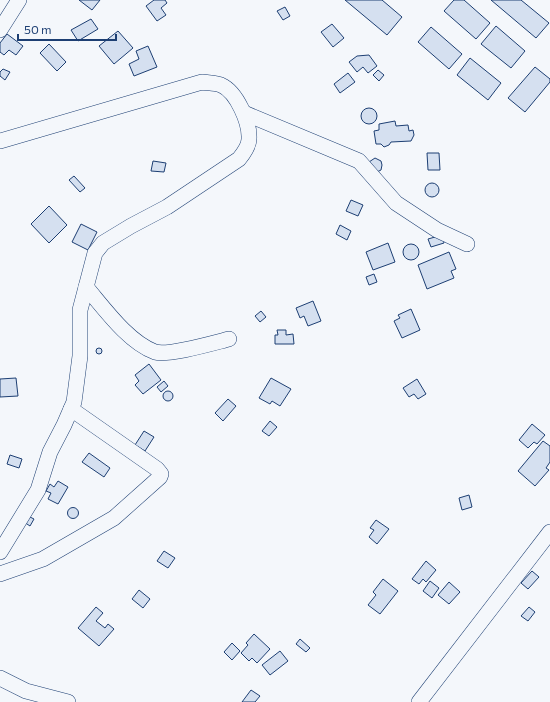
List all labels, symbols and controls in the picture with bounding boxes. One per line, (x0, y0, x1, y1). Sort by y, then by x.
scale bar (18, 16, 116, 42)
text: 50 m (24, 22, 52, 36)

